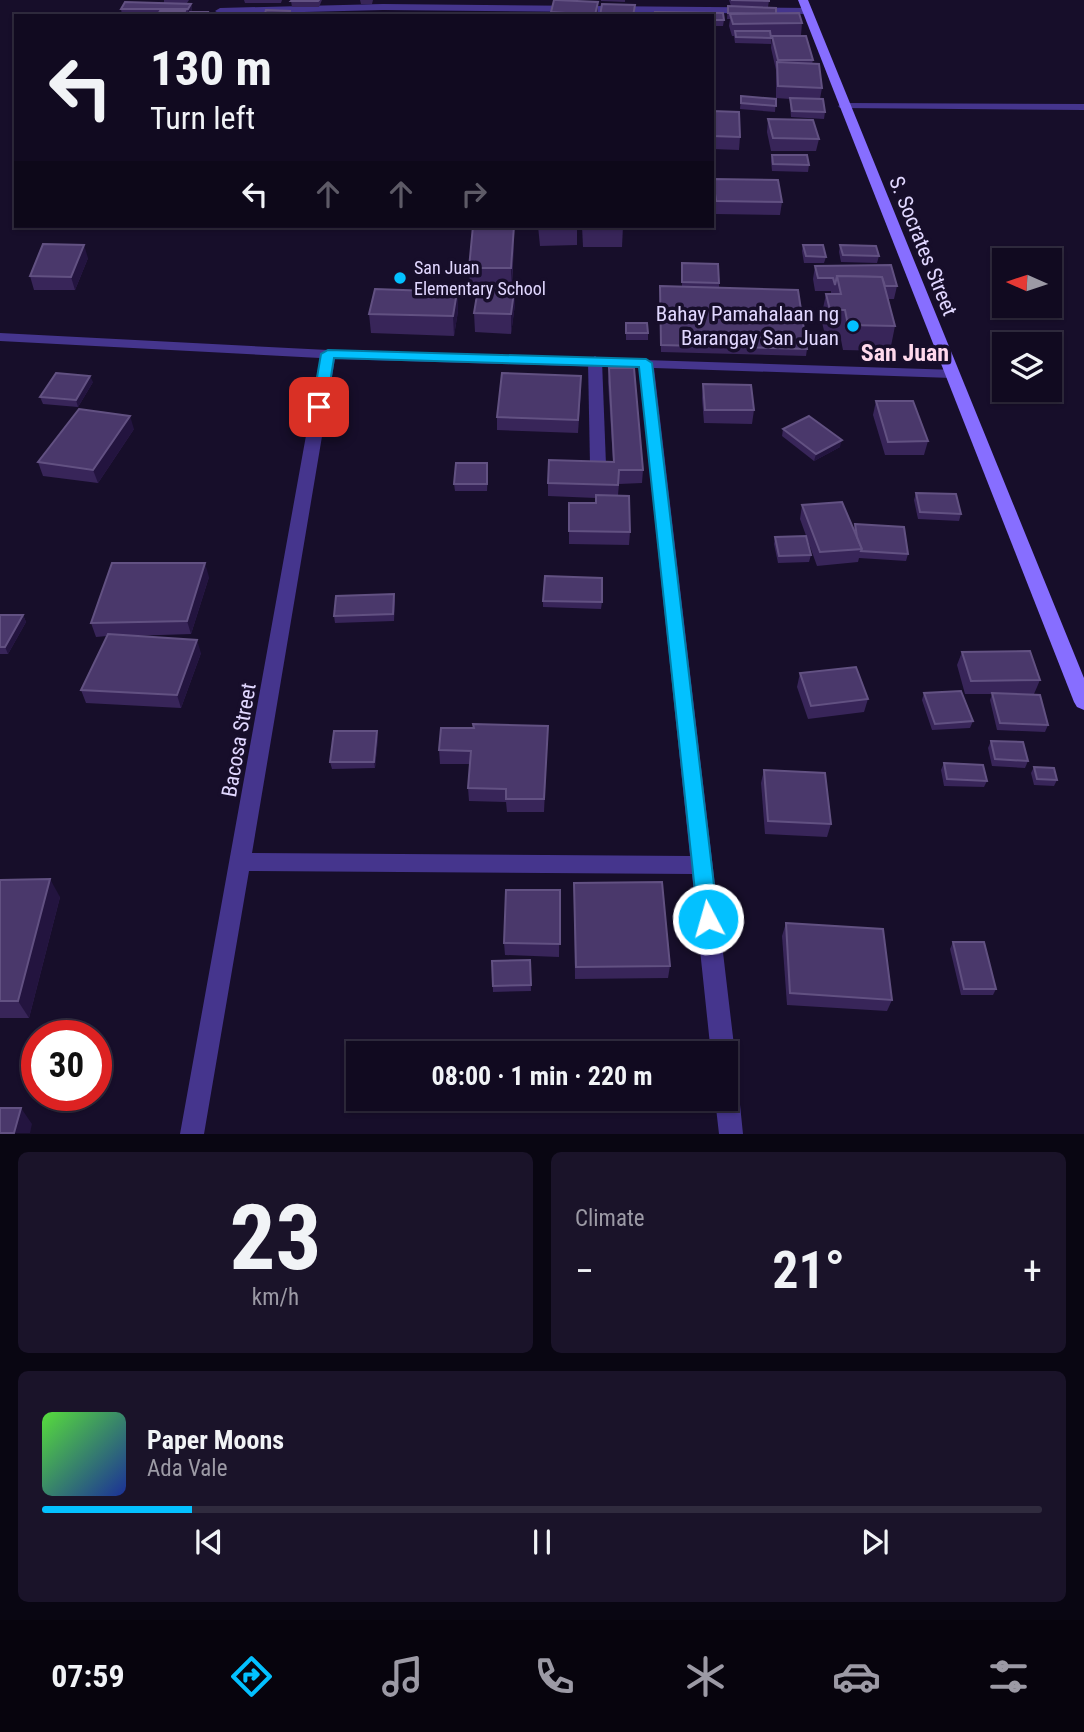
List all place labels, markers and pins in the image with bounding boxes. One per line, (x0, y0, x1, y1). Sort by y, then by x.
place label: San Juan Elementary School (414, 257, 546, 299)
marker: San Juan Elementary School (392, 270, 408, 286)
place label: Bahay Pamahalaan ng Barangay San Juan (656, 302, 839, 350)
marker: Bahay Pamahalaan ng Barangay San Juan (845, 318, 861, 334)
pin (289, 377, 349, 437)

